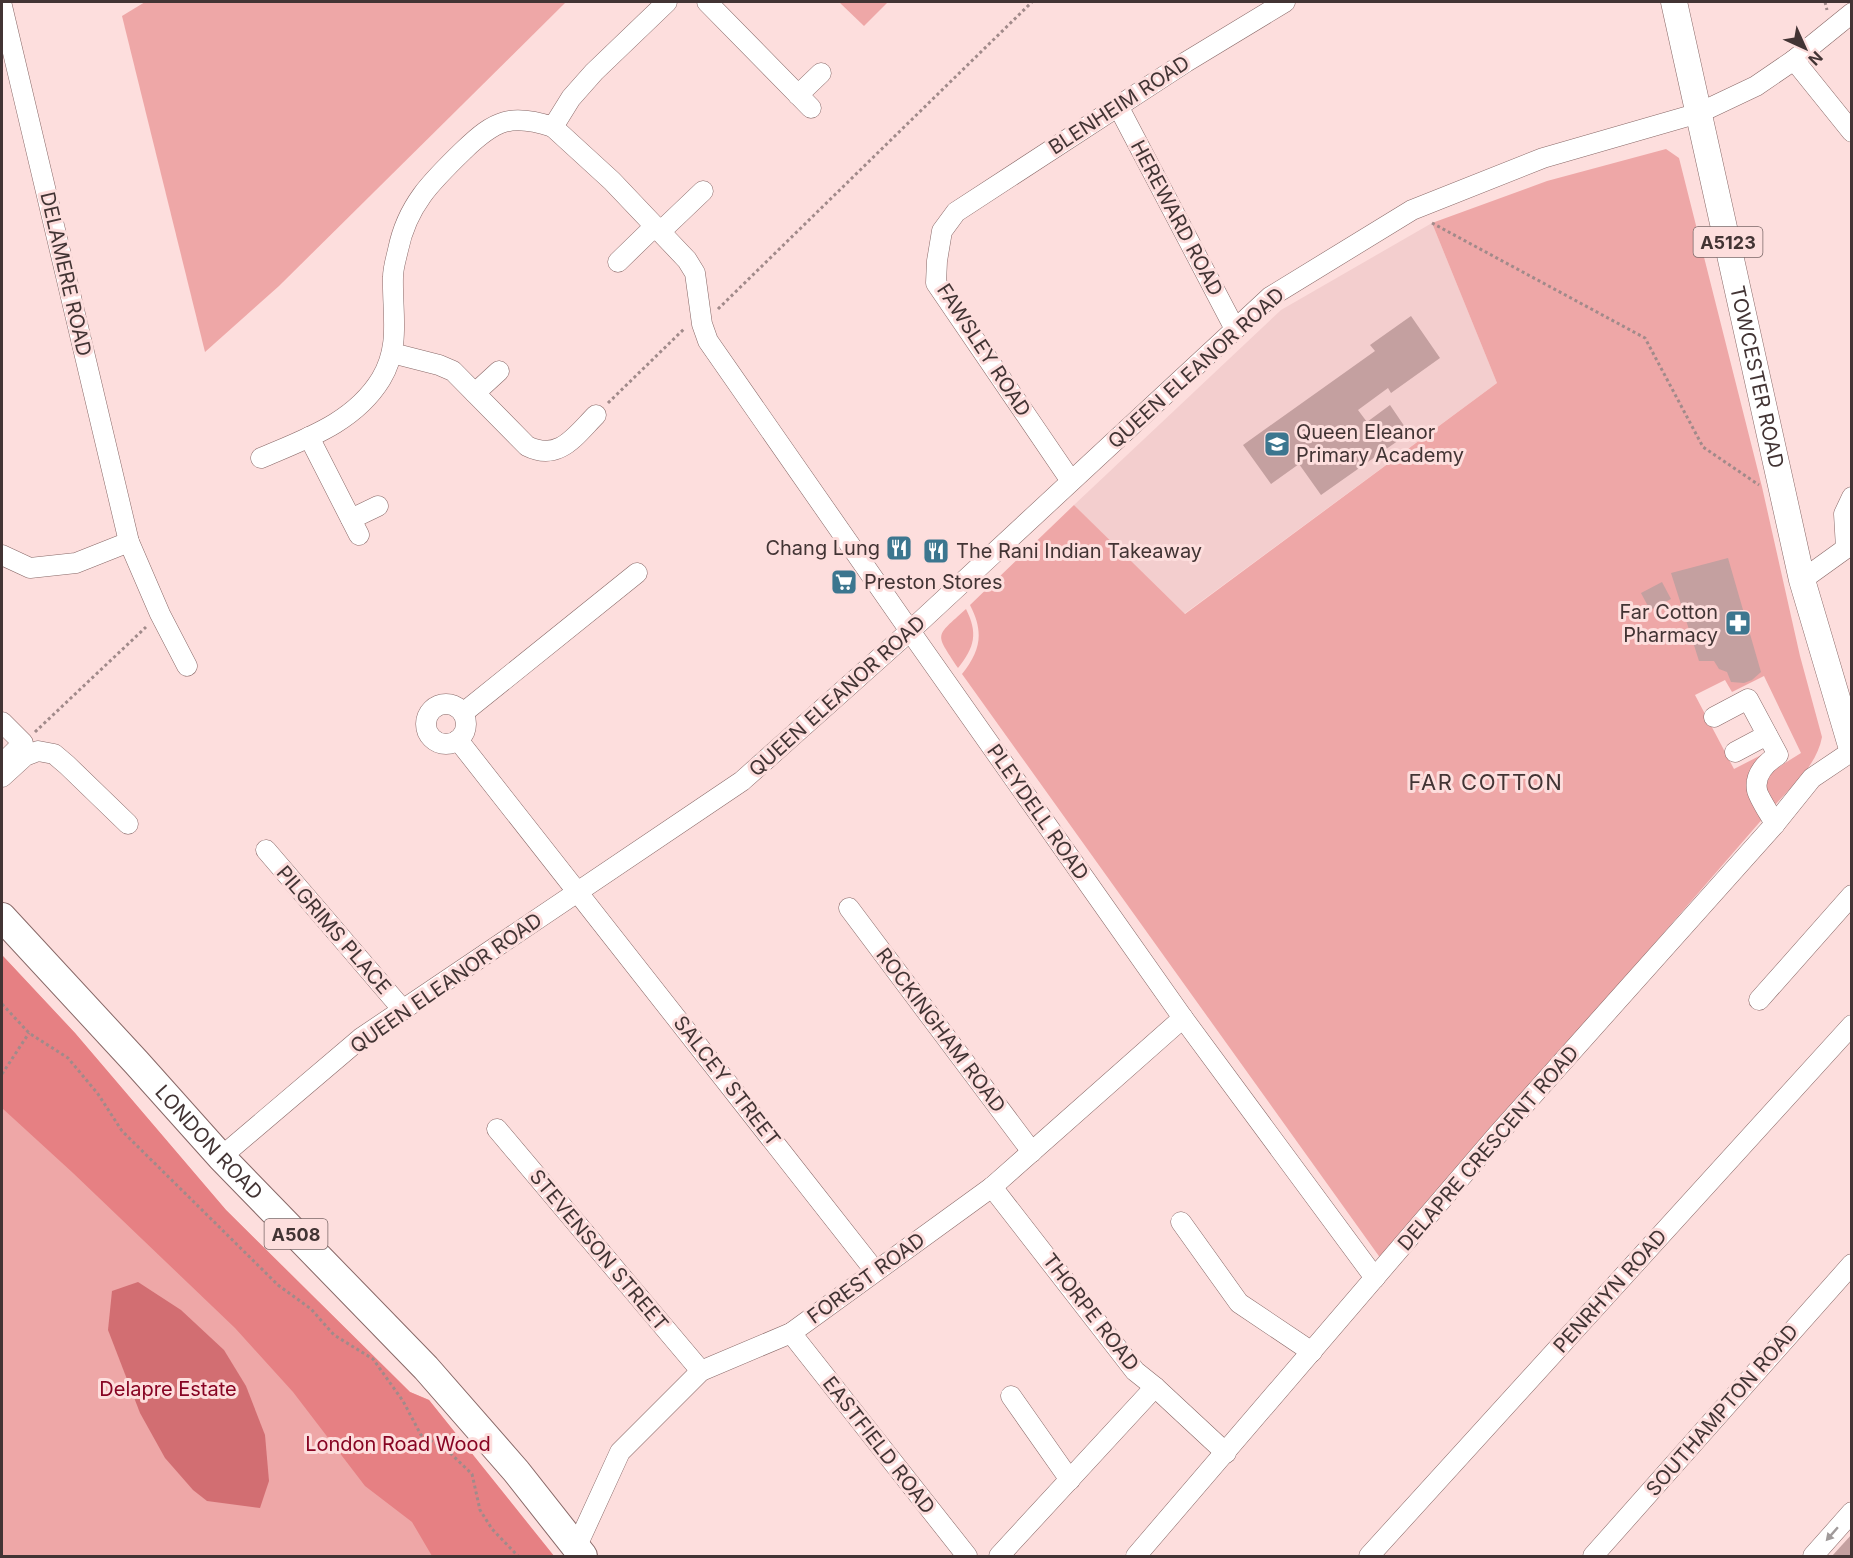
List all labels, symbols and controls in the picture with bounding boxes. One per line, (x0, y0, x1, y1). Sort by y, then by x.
north arrow (1775, 18, 1835, 78)
text: N (1804, 47, 1827, 70)
street label: BLENHEIM ROAD (1044, 51, 1194, 159)
street label: HEREWARD ROAD (1126, 136, 1228, 300)
street label: DELAMERE ROAD (35, 190, 97, 358)
road number: A5123 (1694, 227, 1762, 257)
street label: FAWSLEY ROAD (932, 279, 1036, 421)
street label: QUEEN ELEANOR ROAD (1103, 283, 1289, 453)
street label: TOWCESTER ROAD (1725, 284, 1789, 470)
place label: Queen Eleanor Primary Academy (1296, 420, 1464, 467)
school or university icon: Queen Eleanor Primary Academy (1262, 429, 1292, 459)
restaurant icon: Chang Lung (884, 533, 914, 563)
place label: Chang Lung (765, 536, 880, 560)
restaurant icon: The Rani Indian Takeaway (921, 536, 951, 566)
place label: The Rani Indian Takeaway (956, 539, 1202, 563)
supermarket icon: Preston Stores (829, 567, 859, 597)
place label: Preston Stores (864, 570, 1003, 594)
place label: Far Cotton Pharmacy (1619, 600, 1718, 647)
pharmacy icon: Far Cotton Pharmacy (1723, 608, 1753, 638)
street label: QUEEN ELEANOR ROAD (744, 611, 930, 781)
street label: PLEYDELL ROAD (982, 740, 1094, 884)
district label: FAR COTTON (1409, 769, 1563, 795)
street label: PILGRIMS PLACE (272, 861, 396, 999)
street label: QUEEN ELEANOR ROAD (345, 908, 547, 1058)
street label: ROCKINGHAM ROAD (871, 943, 1011, 1117)
street label: SALCEY STREET (669, 1011, 785, 1151)
street label: DELAPRE CRESCENT ROAD (1393, 1041, 1583, 1255)
street label: LONDON ROAD (150, 1080, 268, 1205)
street label: STEVENSON STREET (525, 1165, 673, 1335)
road number: A508 (264, 1219, 328, 1249)
street label: PENRHYN ROAD (1548, 1224, 1672, 1358)
street label: FOREST ROAD (803, 1227, 929, 1329)
street label: THORPE ROAD (1038, 1249, 1144, 1375)
street label: SOUTHAMPTON ROAD (1641, 1319, 1803, 1501)
street label: EASTFIELD ROAD (818, 1371, 940, 1519)
park label: Delapre Estate (99, 1377, 237, 1401)
park label: London Road Wood (305, 1432, 491, 1456)
one-way arrow (1826, 1526, 1839, 1541)

